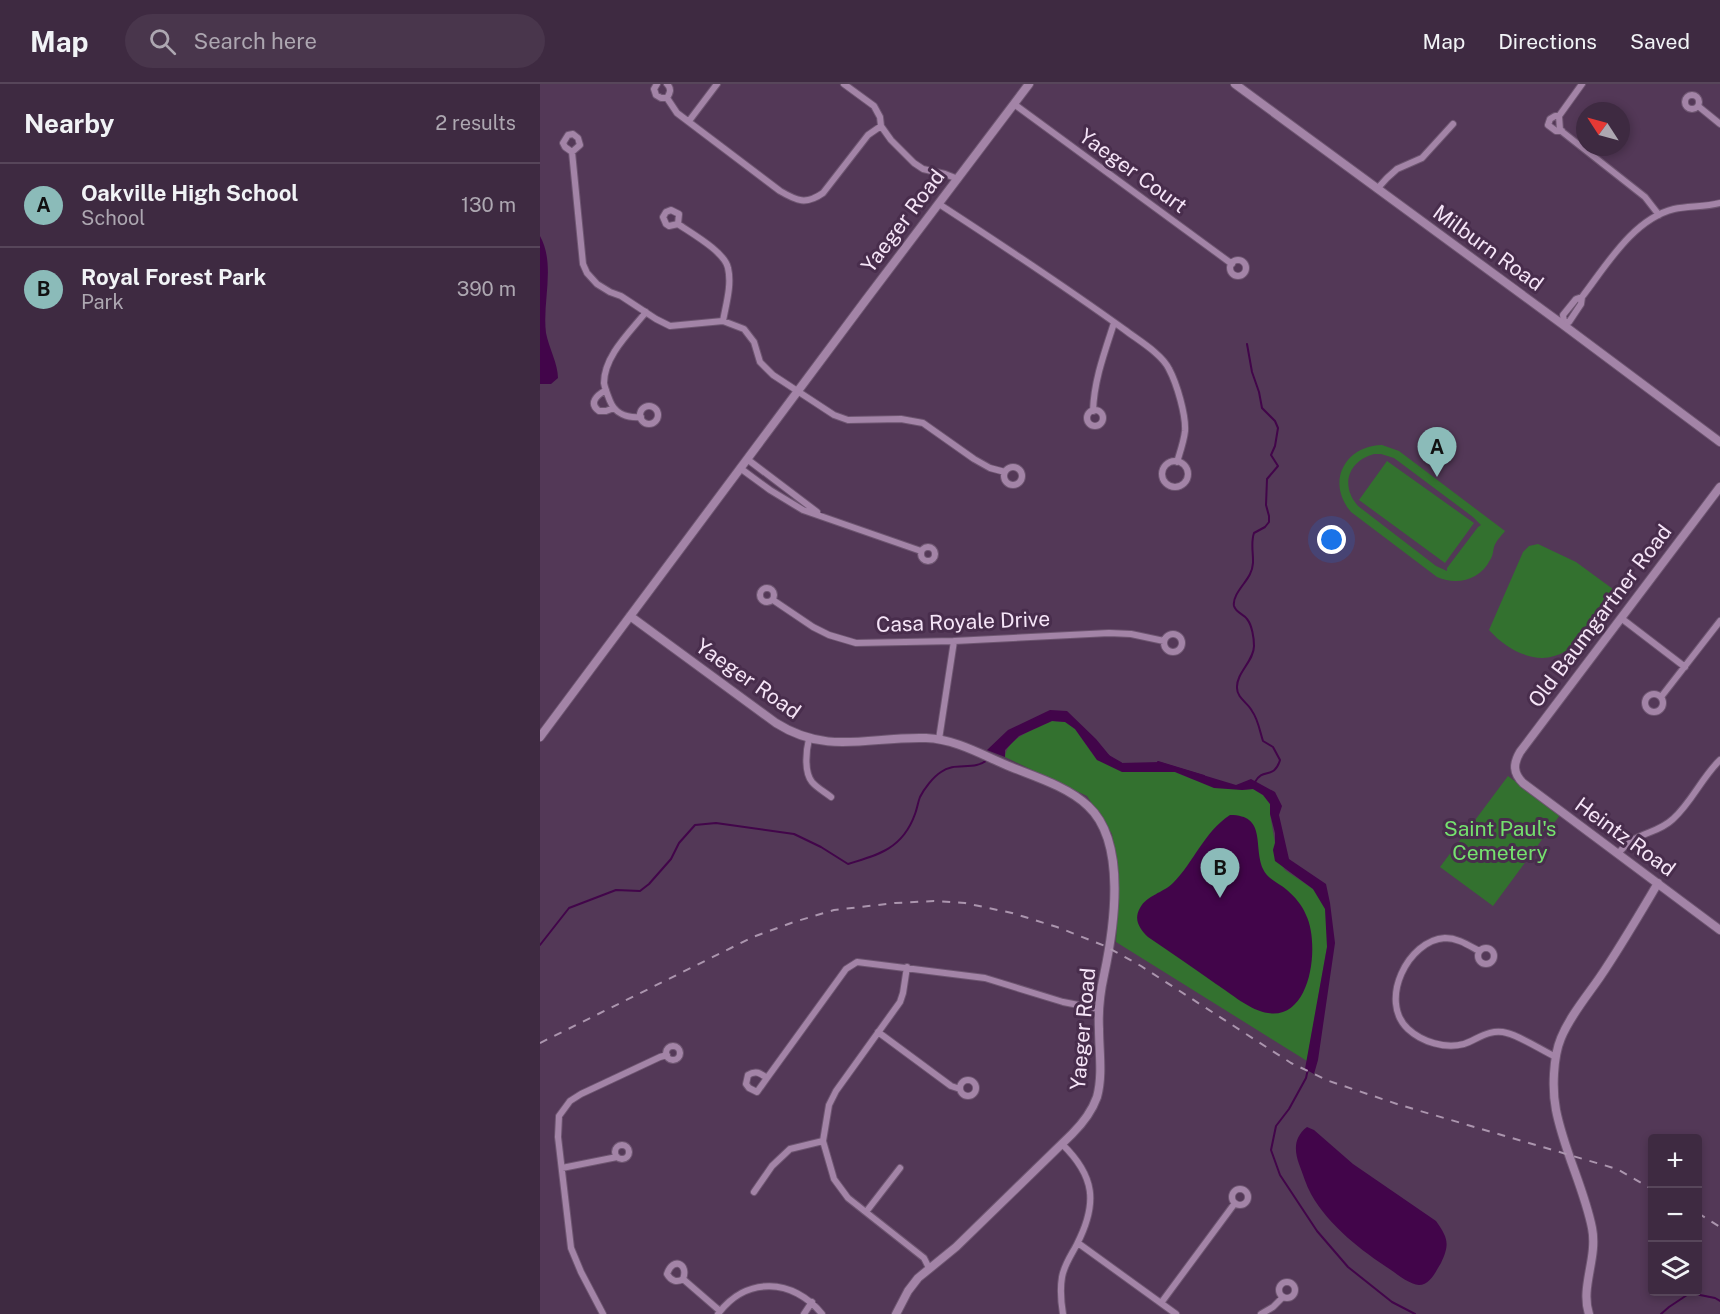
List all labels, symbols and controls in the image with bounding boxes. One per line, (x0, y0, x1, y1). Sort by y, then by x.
search box (125, 14, 545, 68)
text: Map (30, 25, 89, 58)
icon: search (146, 25, 179, 58)
text: Search here (194, 28, 317, 54)
text: Map (1423, 29, 1465, 54)
text: Directions (1498, 29, 1597, 54)
text: Saved (1630, 29, 1690, 54)
north arrow (1576, 102, 1630, 156)
text: Nearby (24, 108, 114, 139)
text: 2 results (435, 111, 516, 135)
street label: Yaeger Court (1074, 123, 1192, 218)
street label: Yaeger Road (856, 164, 949, 277)
text: Oakville High School (81, 180, 299, 206)
text: A (36, 193, 51, 217)
text: 130 m (461, 193, 516, 217)
street label: Milburn Road (1428, 199, 1548, 296)
text: School (81, 206, 145, 230)
text: Royal Forest Park (81, 264, 266, 290)
text: B (37, 277, 50, 301)
text: 390 m (457, 277, 516, 301)
text: Park (81, 290, 124, 314)
pin: A (1418, 428, 1456, 477)
street label: Old Baumgartner Road (1523, 519, 1677, 712)
your location (1317, 525, 1346, 554)
street label: Casa Royale Drive (875, 606, 1051, 637)
street label: Yaeger Road (691, 633, 806, 724)
street label: Heintz Road (1570, 792, 1680, 881)
park label: Saint Paul's Cemetery (1444, 816, 1556, 865)
pin: B (1200, 848, 1240, 898)
street label: Yaeger Road (1065, 967, 1100, 1091)
map controls (1648, 1134, 1702, 1296)
button: + (1648, 1134, 1702, 1188)
button: − (1648, 1188, 1702, 1242)
button: layers (1648, 1242, 1702, 1296)

